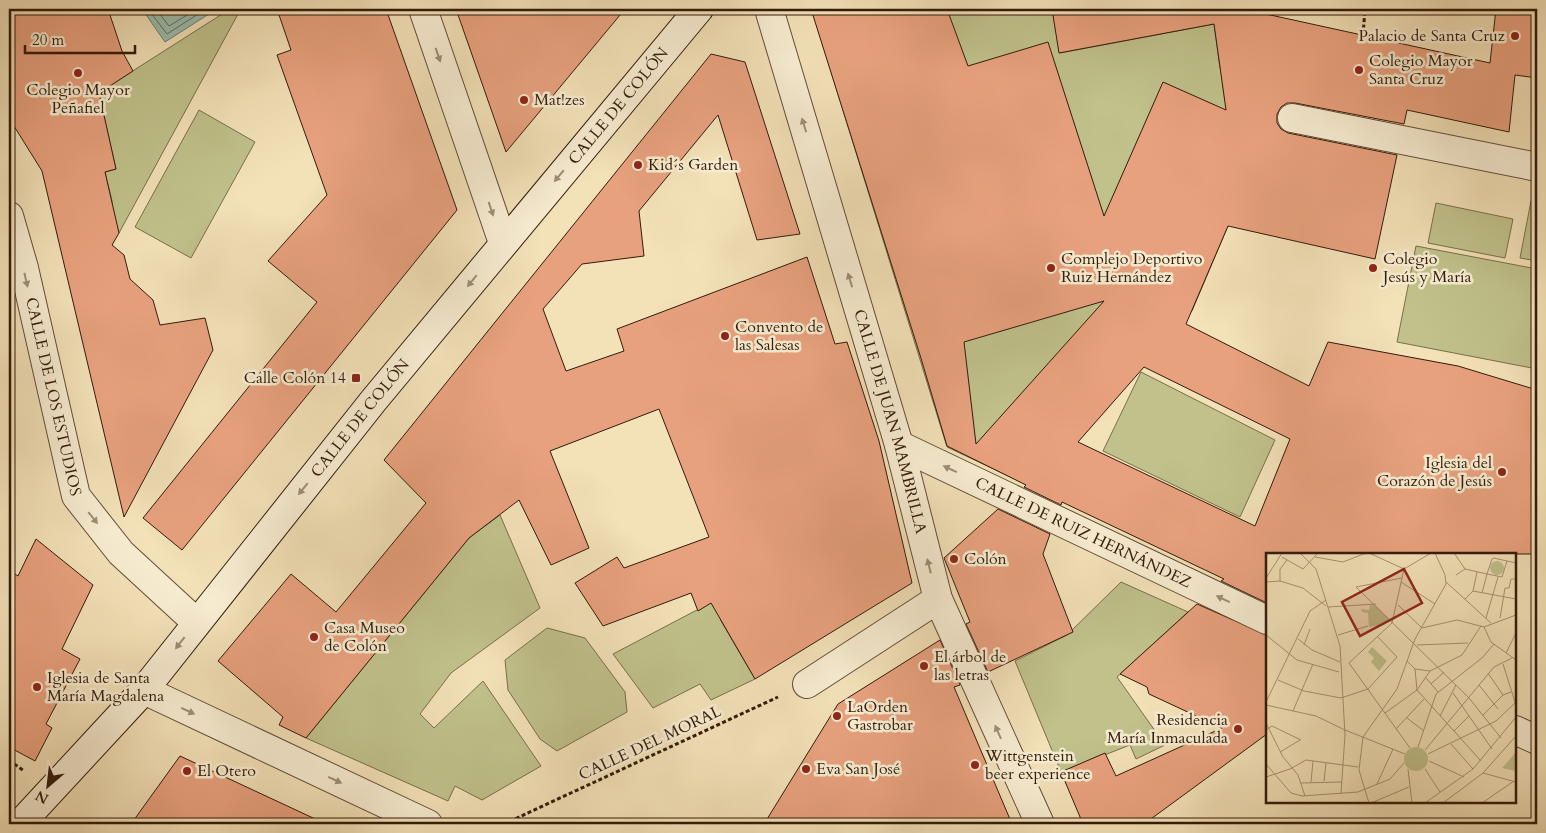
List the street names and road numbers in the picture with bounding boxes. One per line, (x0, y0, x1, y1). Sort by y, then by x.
street label: CALLE DE COLÓN (563, 42, 674, 169)
street label: CALLE DE LOS ESTUDIOS (20, 295, 87, 498)
street label: CALLE DE JUAN MAMBRILLA (848, 307, 932, 536)
street label: CALLE DE COLÓN (306, 354, 415, 482)
street label: CALLE DE RUIZ HERNÁNDEZ (971, 472, 1195, 593)
street label: CALLE DEL MORAL (575, 700, 725, 786)

